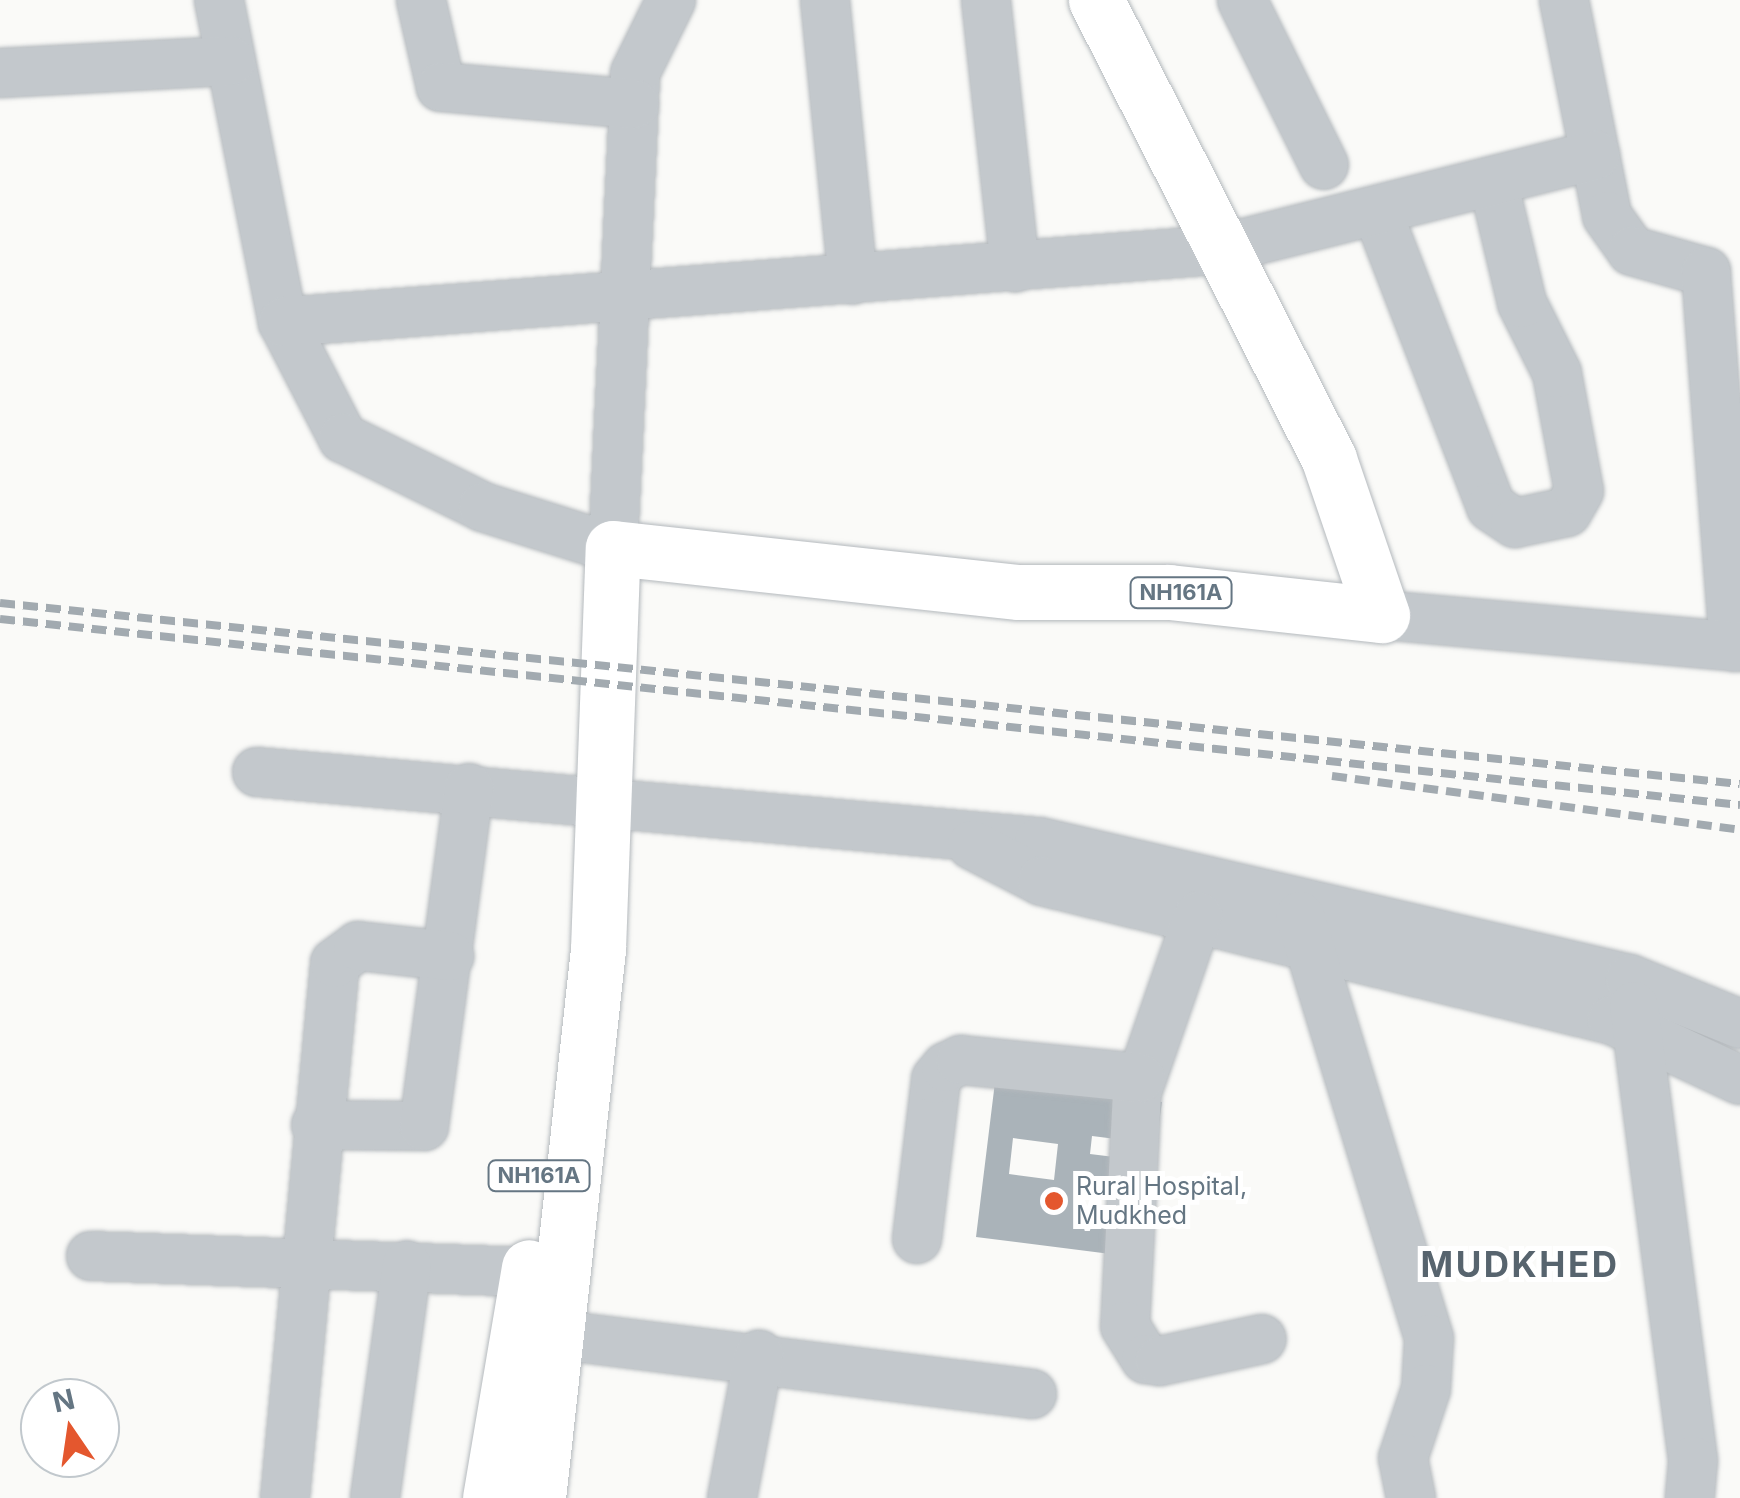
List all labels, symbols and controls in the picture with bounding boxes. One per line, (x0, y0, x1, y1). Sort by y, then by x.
road number: NH161A (1128, 576, 1234, 610)
road number: NH161A (486, 1159, 592, 1193)
place label: Rural Hospital, Mudkhed (1076, 1172, 1247, 1231)
marker: Rural Hospital, Mudkhed (1041, 1188, 1067, 1214)
district label: MUDKHED (1421, 1243, 1619, 1285)
north arrow (20, 1378, 120, 1478)
text: N (49, 1382, 78, 1420)

